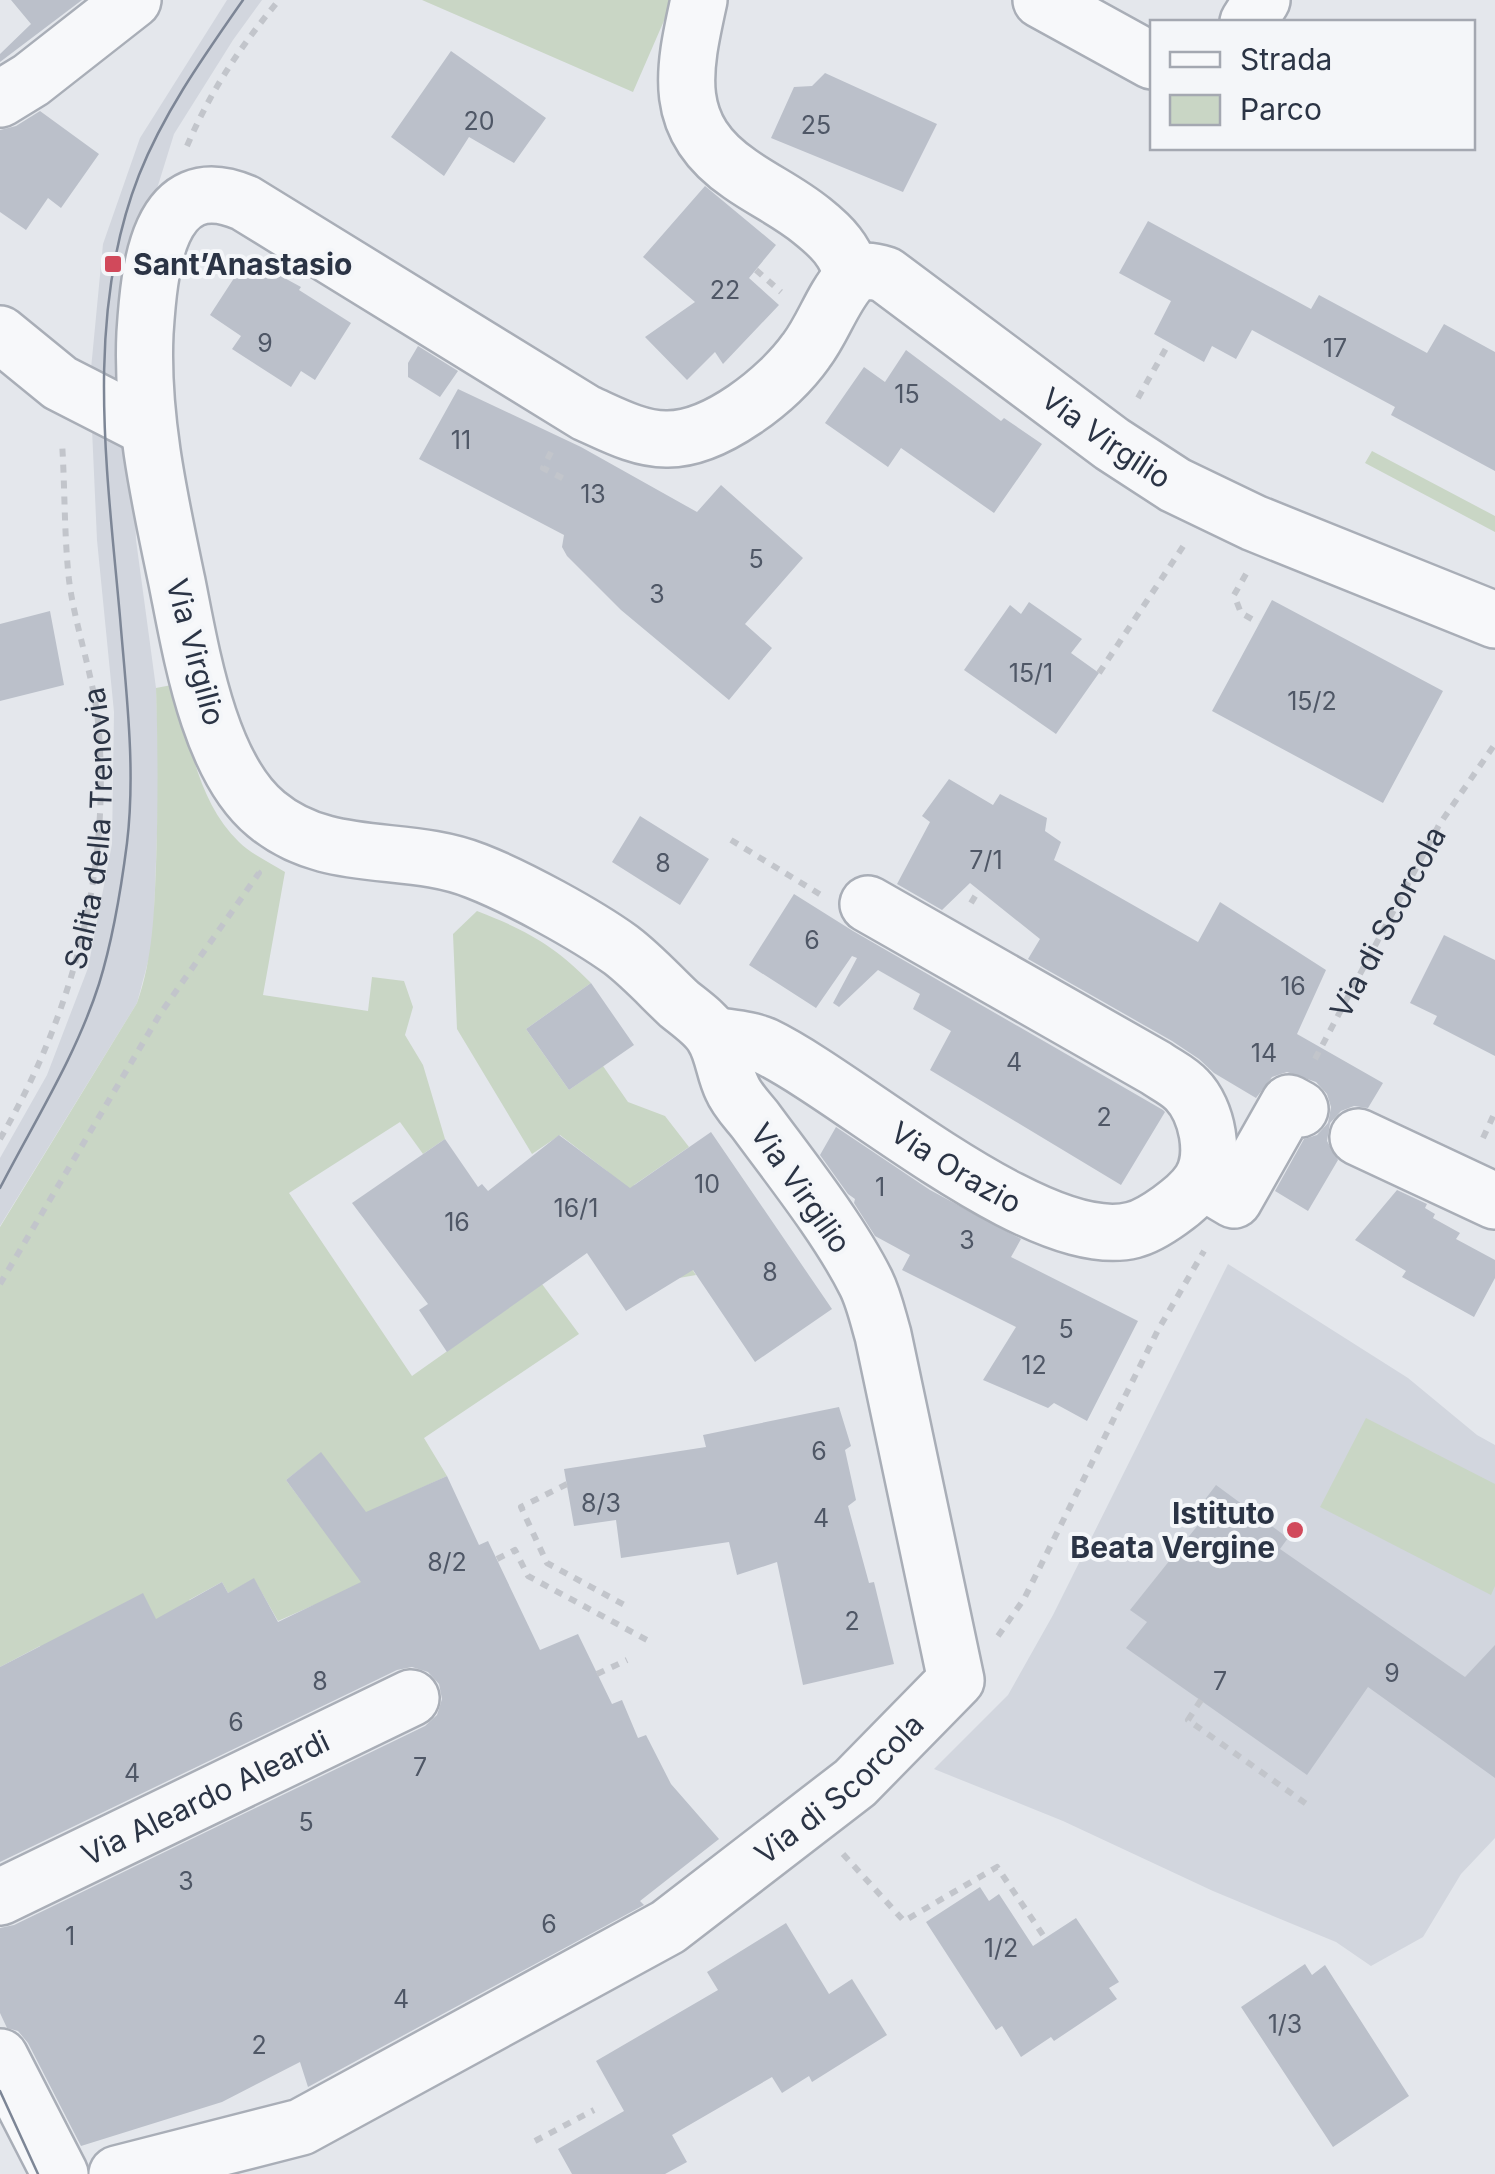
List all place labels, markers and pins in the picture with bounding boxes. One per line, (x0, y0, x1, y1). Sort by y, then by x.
place label: Sant’Anastasio (133, 246, 352, 282)
marker: Sant’Anastasio (102, 253, 124, 275)
place label: Istituto Beata Vergine (1070, 1495, 1275, 1565)
marker: Istituto Beata Vergine (1284, 1519, 1306, 1541)

